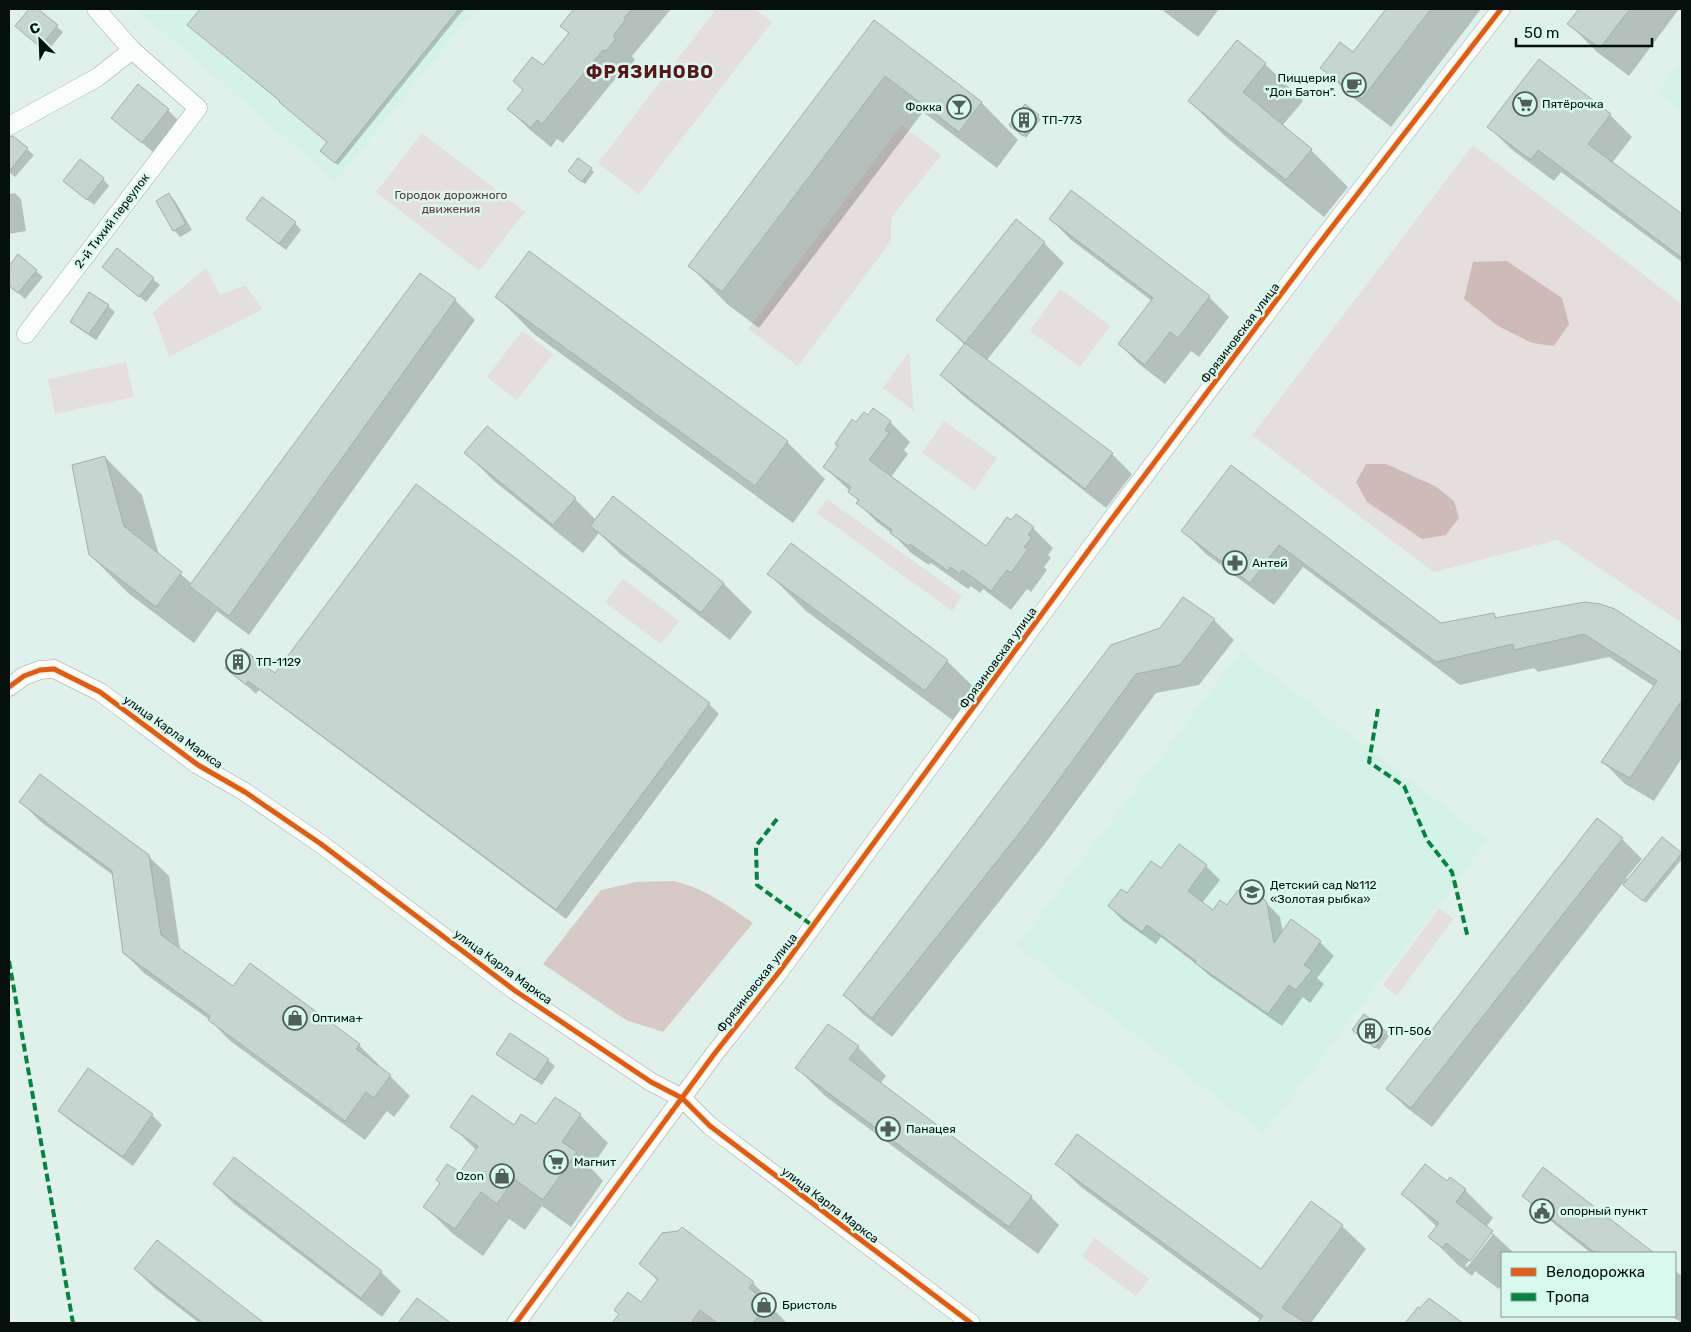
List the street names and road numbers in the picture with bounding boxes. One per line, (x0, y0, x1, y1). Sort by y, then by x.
street label: 2-й Тихий переулок (72, 170, 153, 271)
street label: Фрязиновская улица (1198, 280, 1282, 386)
street label: Фрязиновская улица (956, 605, 1040, 711)
street label: улица Карла Маркса (121, 692, 225, 772)
street label: улица Карла Маркса (451, 927, 555, 1007)
street label: Фрязиновская улица (714, 931, 800, 1035)
street label: улица Карла Маркса (779, 1164, 881, 1246)

